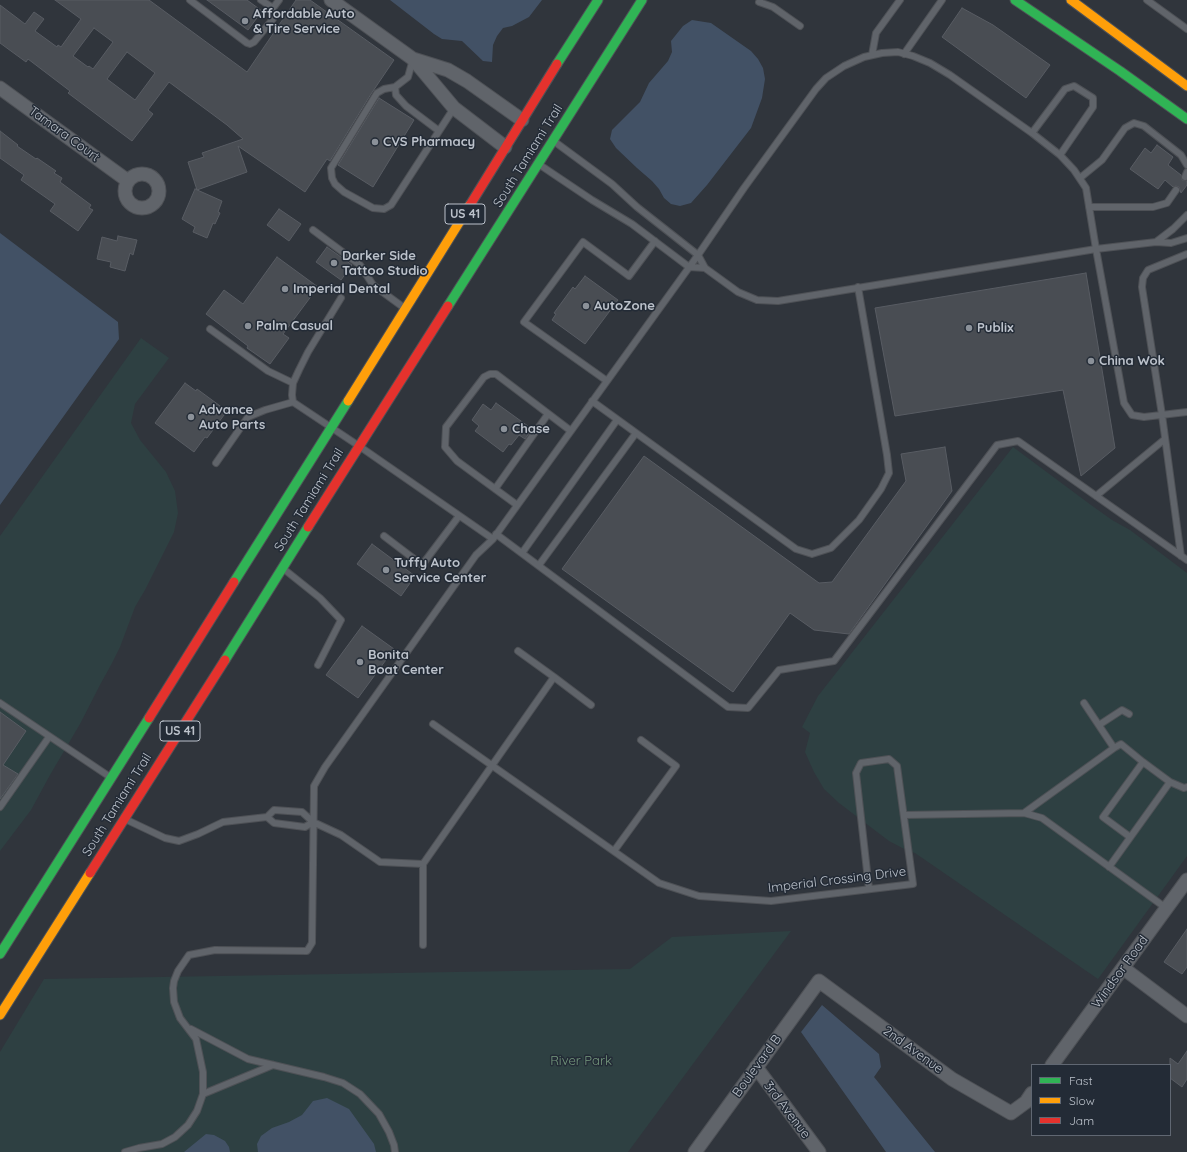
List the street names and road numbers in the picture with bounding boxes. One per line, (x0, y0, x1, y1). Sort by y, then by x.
street label: South Tamiami Trail (490, 102, 566, 210)
street label: Tamara Court (26, 103, 102, 165)
road number: US 41 (445, 204, 485, 224)
street label: South Tamiami Trail (271, 446, 347, 554)
road number: US 41 (160, 721, 200, 741)
street label: South Tamiami Trail (79, 751, 155, 859)
street label: Imperial Crossing Drive (767, 864, 907, 896)
street label: Windsor Road (1089, 933, 1151, 1011)
street label: 2nd Avenue (880, 1023, 946, 1077)
street label: Boulevard B (729, 1032, 785, 1100)
street label: 3rd Avenue (760, 1078, 814, 1142)

